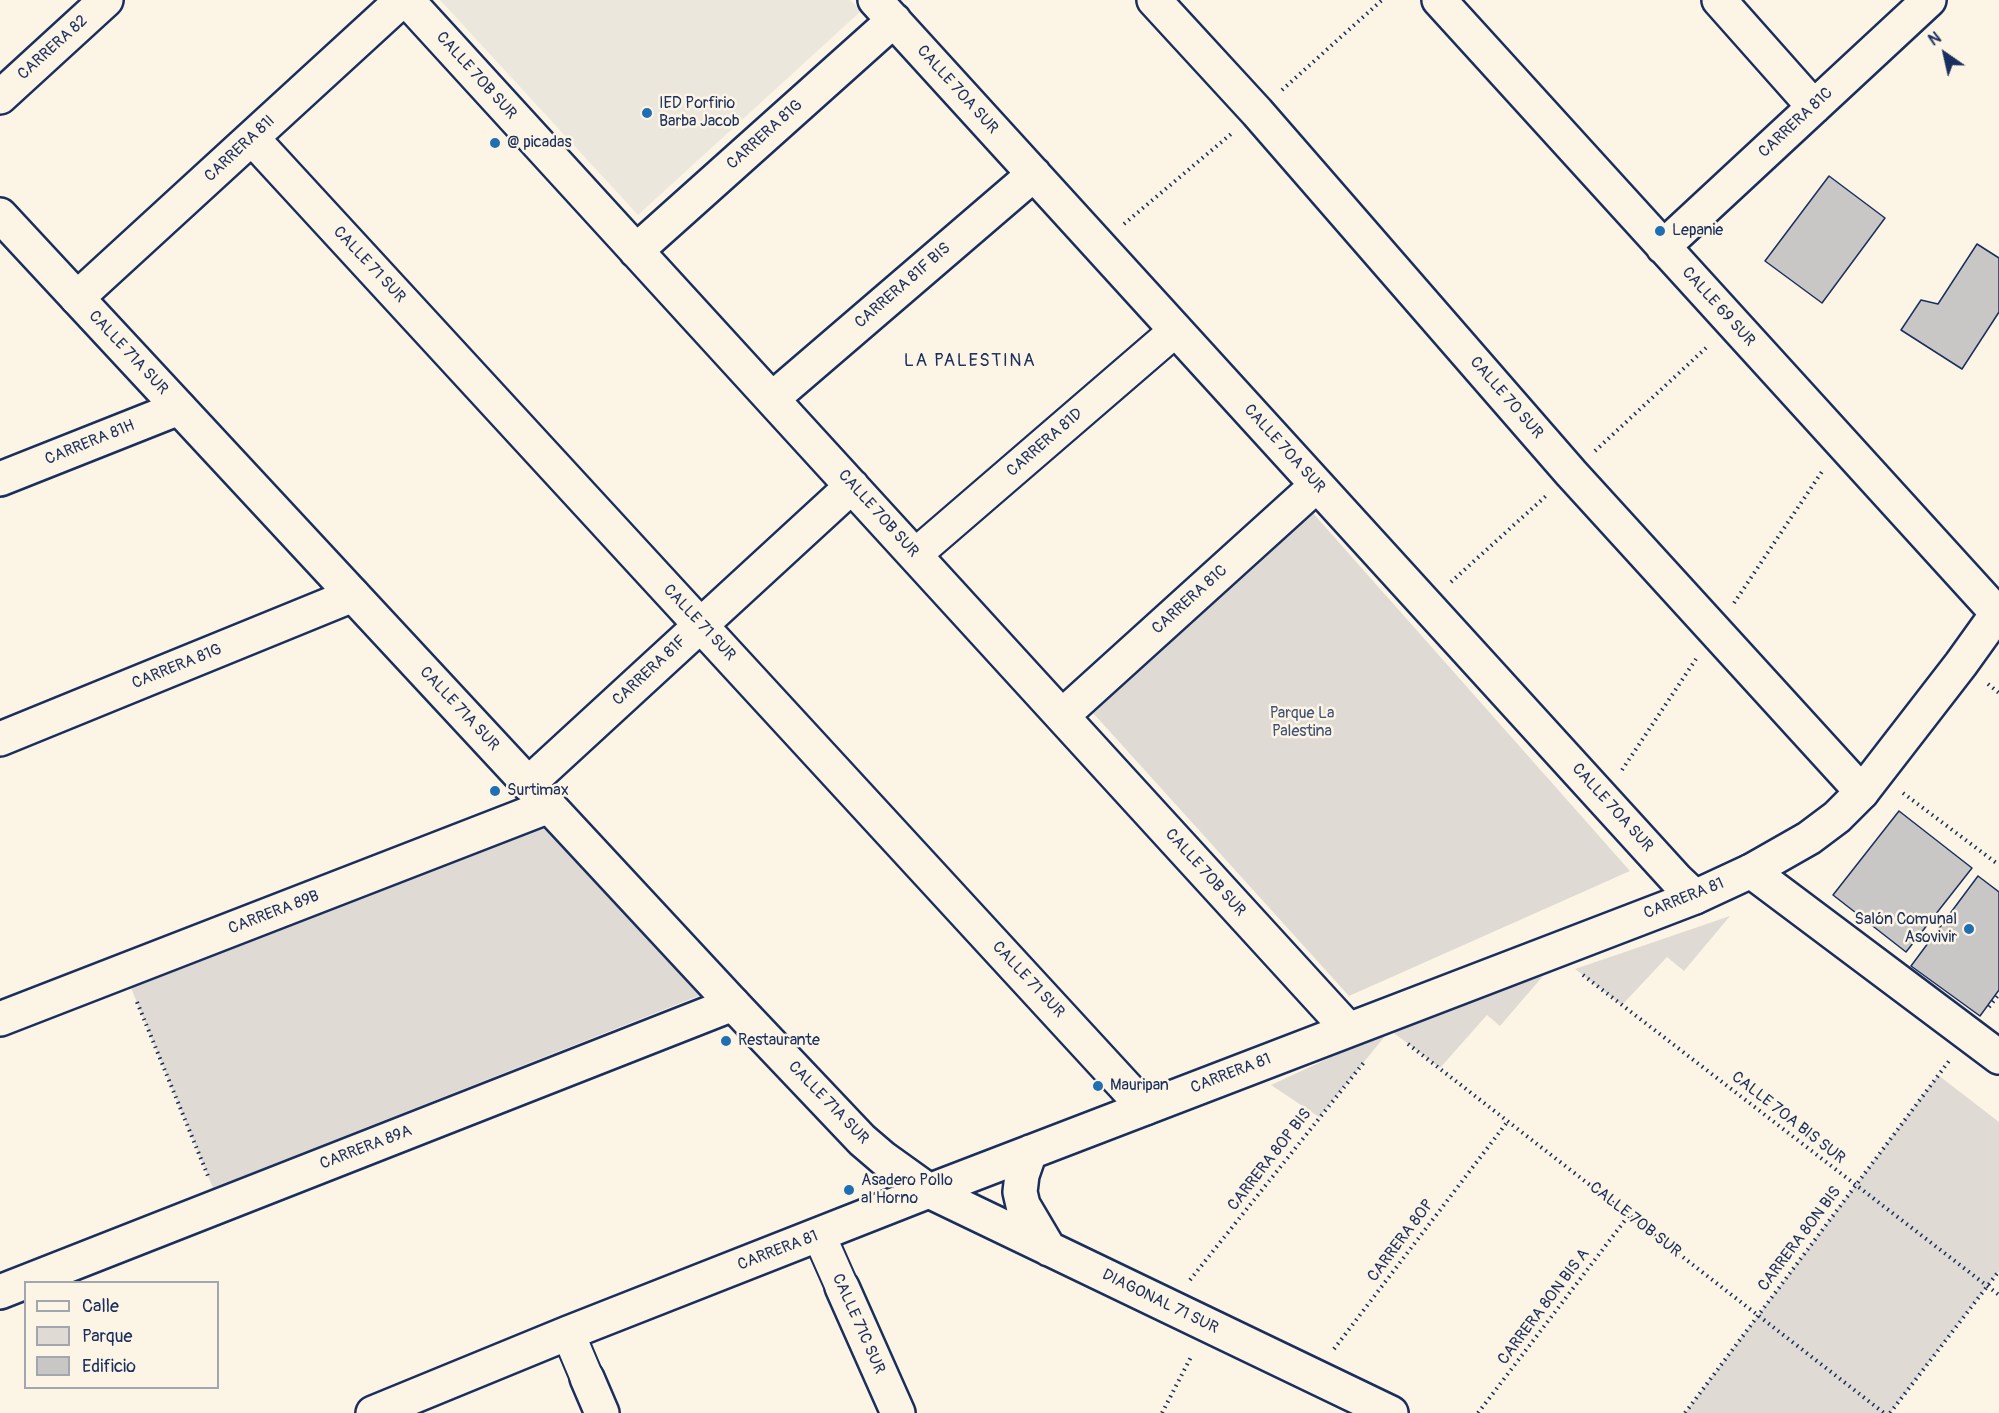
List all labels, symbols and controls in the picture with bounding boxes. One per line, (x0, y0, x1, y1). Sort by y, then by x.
street label: CARRERA 82 (14, 12, 92, 84)
north arrow (1915, 24, 1975, 84)
street label: CALLE 70B SUR (432, 28, 520, 124)
text: N (1925, 28, 1945, 50)
street label: CALLE 70A SUR (912, 42, 1002, 138)
street label: CARRERA 81C (1755, 84, 1837, 162)
place label: IED Porfirio Barba Jacob (659, 94, 740, 132)
street label: CARRERA 81G (723, 96, 807, 174)
marker: IED Porfirio Barba Jacob (640, 106, 654, 120)
street label: CARRERA 81I (201, 112, 279, 186)
place label: @ picadas (507, 133, 572, 153)
marker: @ picadas (488, 136, 502, 150)
place label: Lepanie (1672, 221, 1723, 241)
street label: CALLE 71 SUR (329, 223, 409, 307)
marker: Lepanie (1653, 224, 1667, 238)
street label: CARRERA 81F BIS (851, 239, 955, 333)
street label: CALLE 69 SUR (1677, 263, 1759, 351)
street label: CALLE 71A SUR (84, 307, 172, 399)
district label: LA PALESTINA (904, 350, 1036, 372)
street label: CALLE 70 SUR (1465, 353, 1547, 443)
street label: CALLE 70A SUR (1239, 401, 1329, 497)
street label: CARRERA 81D (1003, 405, 1087, 481)
street label: CARRERA 81H (43, 416, 137, 470)
street label: CALLE 70B SUR (834, 466, 922, 562)
street label: CARRERA 81C (1148, 561, 1232, 639)
street label: CALLE 71 SUR (659, 581, 739, 665)
street label: CARRERA 81F (609, 632, 691, 710)
street label: CARRERA 81G (129, 640, 225, 694)
street label: CALLE 71A SUR (415, 663, 503, 755)
park label: Parque La Palestina (1270, 704, 1334, 742)
street label: CALLE 70A SUR (1567, 760, 1657, 856)
place label: Surtimax (507, 781, 569, 801)
marker: Surtimax (488, 784, 502, 798)
street label: CALLE 70B SUR (1161, 825, 1249, 921)
street label: CARRERA 81 (1641, 874, 1727, 924)
street label: CARRERA 89B (226, 887, 322, 939)
place label: Salón Comunal Asovivir (1855, 910, 1957, 948)
marker: Salón Comunal Asovivir (1962, 922, 1976, 936)
street label: CALLE 71 SUR (988, 938, 1068, 1022)
place label: Restaurante (738, 1031, 820, 1051)
marker: Restaurante (719, 1034, 733, 1048)
street label: CARRERA 81 (1188, 1050, 1274, 1098)
street label: CALLE 71A SUR (784, 1058, 872, 1148)
street label: CALLE 70A BIS SUR (1727, 1068, 1849, 1168)
place label: Mauripan (1110, 1076, 1169, 1096)
marker: Mauripan (1091, 1079, 1105, 1093)
street label: CARRERA 80P BIS (1224, 1105, 1316, 1215)
street label: CARRERA 89A (317, 1122, 415, 1174)
place label: Asadero Pollo al Horno (861, 1171, 953, 1209)
street label: CALLE 70B SUR (1585, 1178, 1685, 1262)
marker: Asadero Pollo al Horno (842, 1183, 856, 1197)
street label: CARRERA 80N BIS (1754, 1183, 1846, 1295)
street label: CARRERA 80P (1364, 1196, 1438, 1286)
street label: CARRERA 81 (735, 1227, 821, 1275)
street label: CARRERA 80N BIS A (1494, 1245, 1594, 1369)
street label: DIAGONAL 71 SUR (1099, 1266, 1221, 1338)
street label: CALLE 71C SUR (827, 1271, 889, 1377)
legend (24, 1281, 219, 1389)
text: Calle (82, 1295, 119, 1318)
text: Parque (82, 1325, 132, 1348)
text: Edificio (82, 1355, 136, 1378)

